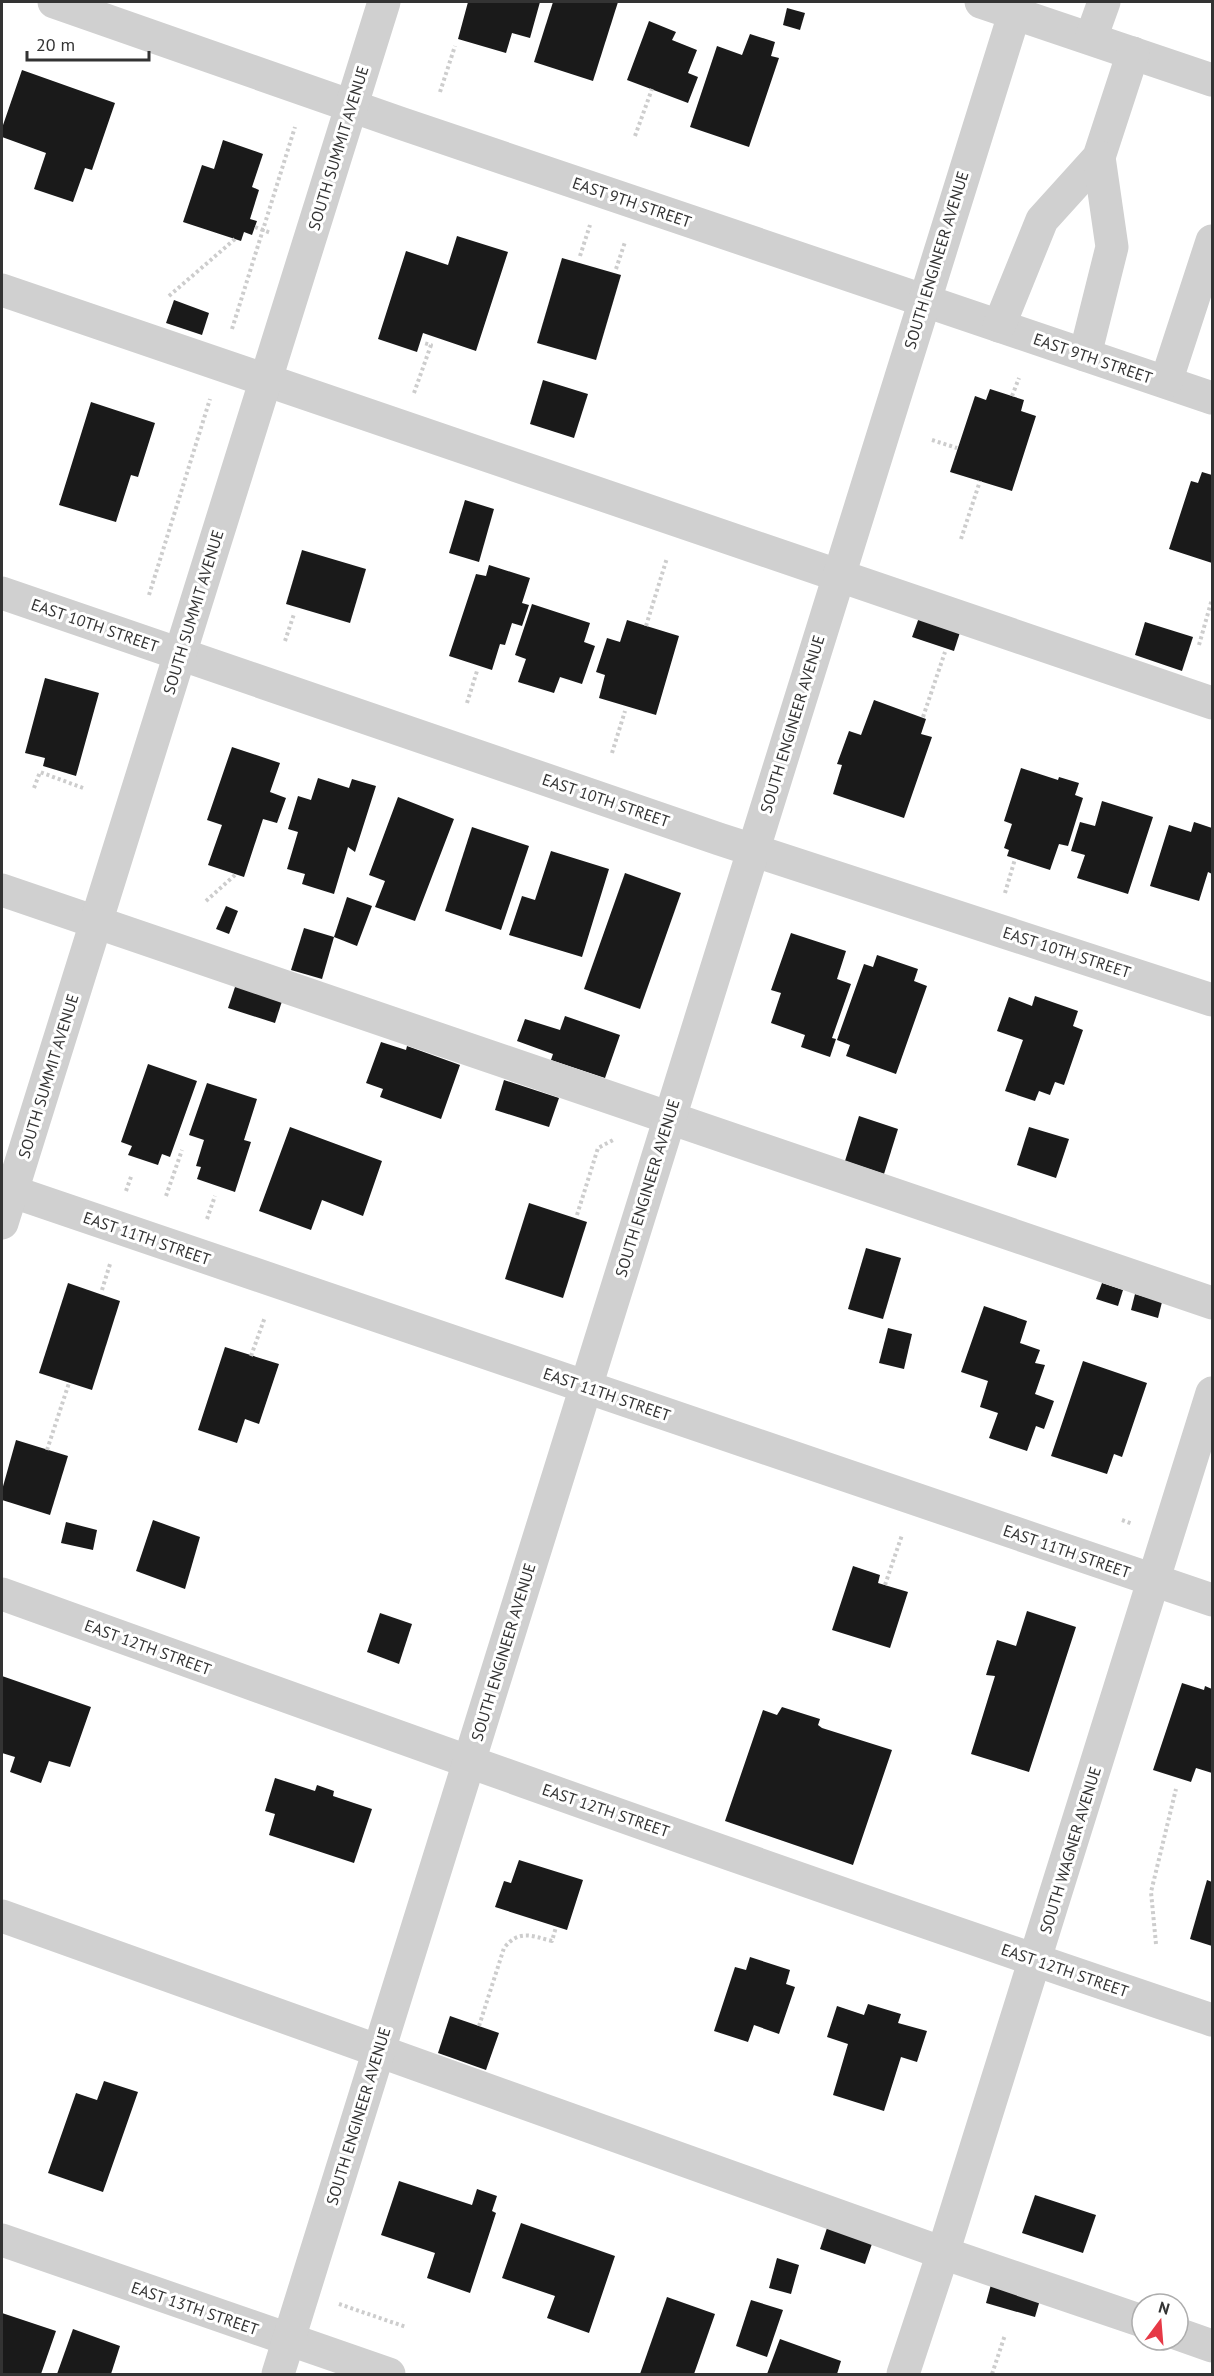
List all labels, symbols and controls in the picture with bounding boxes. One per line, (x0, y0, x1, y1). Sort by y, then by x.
scale bar (27, 24, 148, 62)
text: 20 m (36, 33, 75, 56)
street label: SOUTH SUMMIT AVENUE (303, 63, 373, 233)
street label: SOUTH ENGINEER AVENUE (899, 169, 973, 351)
street label: EAST 9TH STREET (570, 172, 694, 232)
street label: EAST 9TH STREET (1031, 328, 1155, 388)
street label: SOUTH SUMMIT AVENUE (158, 527, 228, 697)
street label: EAST 10TH STREET (29, 594, 161, 656)
street label: SOUTH ENGINEER AVENUE (755, 633, 829, 815)
street label: EAST 10TH STREET (540, 769, 672, 831)
street label: EAST 10TH STREET (1001, 922, 1134, 982)
street label: SOUTH SUMMIT AVENUE (13, 991, 83, 1161)
street label: SOUTH ENGINEER AVENUE (610, 1097, 684, 1279)
street label: EAST 11TH STREET (81, 1207, 213, 1269)
street label: EAST 11TH STREET (541, 1363, 673, 1425)
street label: EAST 11TH STREET (1001, 1520, 1133, 1582)
street label: SOUTH ENGINEER AVENUE (466, 1561, 540, 1743)
street label: EAST 12TH STREET (82, 1615, 214, 1679)
street label: SOUTH WAGNER AVENUE (1035, 1764, 1105, 1936)
street label: EAST 12TH STREET (540, 1779, 672, 1841)
street label: EAST 12TH STREET (999, 1939, 1131, 2001)
street label: SOUTH ENGINEER AVENUE (321, 2025, 395, 2207)
street label: EAST 13TH STREET (129, 2277, 261, 2339)
north arrow (1130, 2292, 1190, 2352)
text: N (1156, 2297, 1172, 2319)

